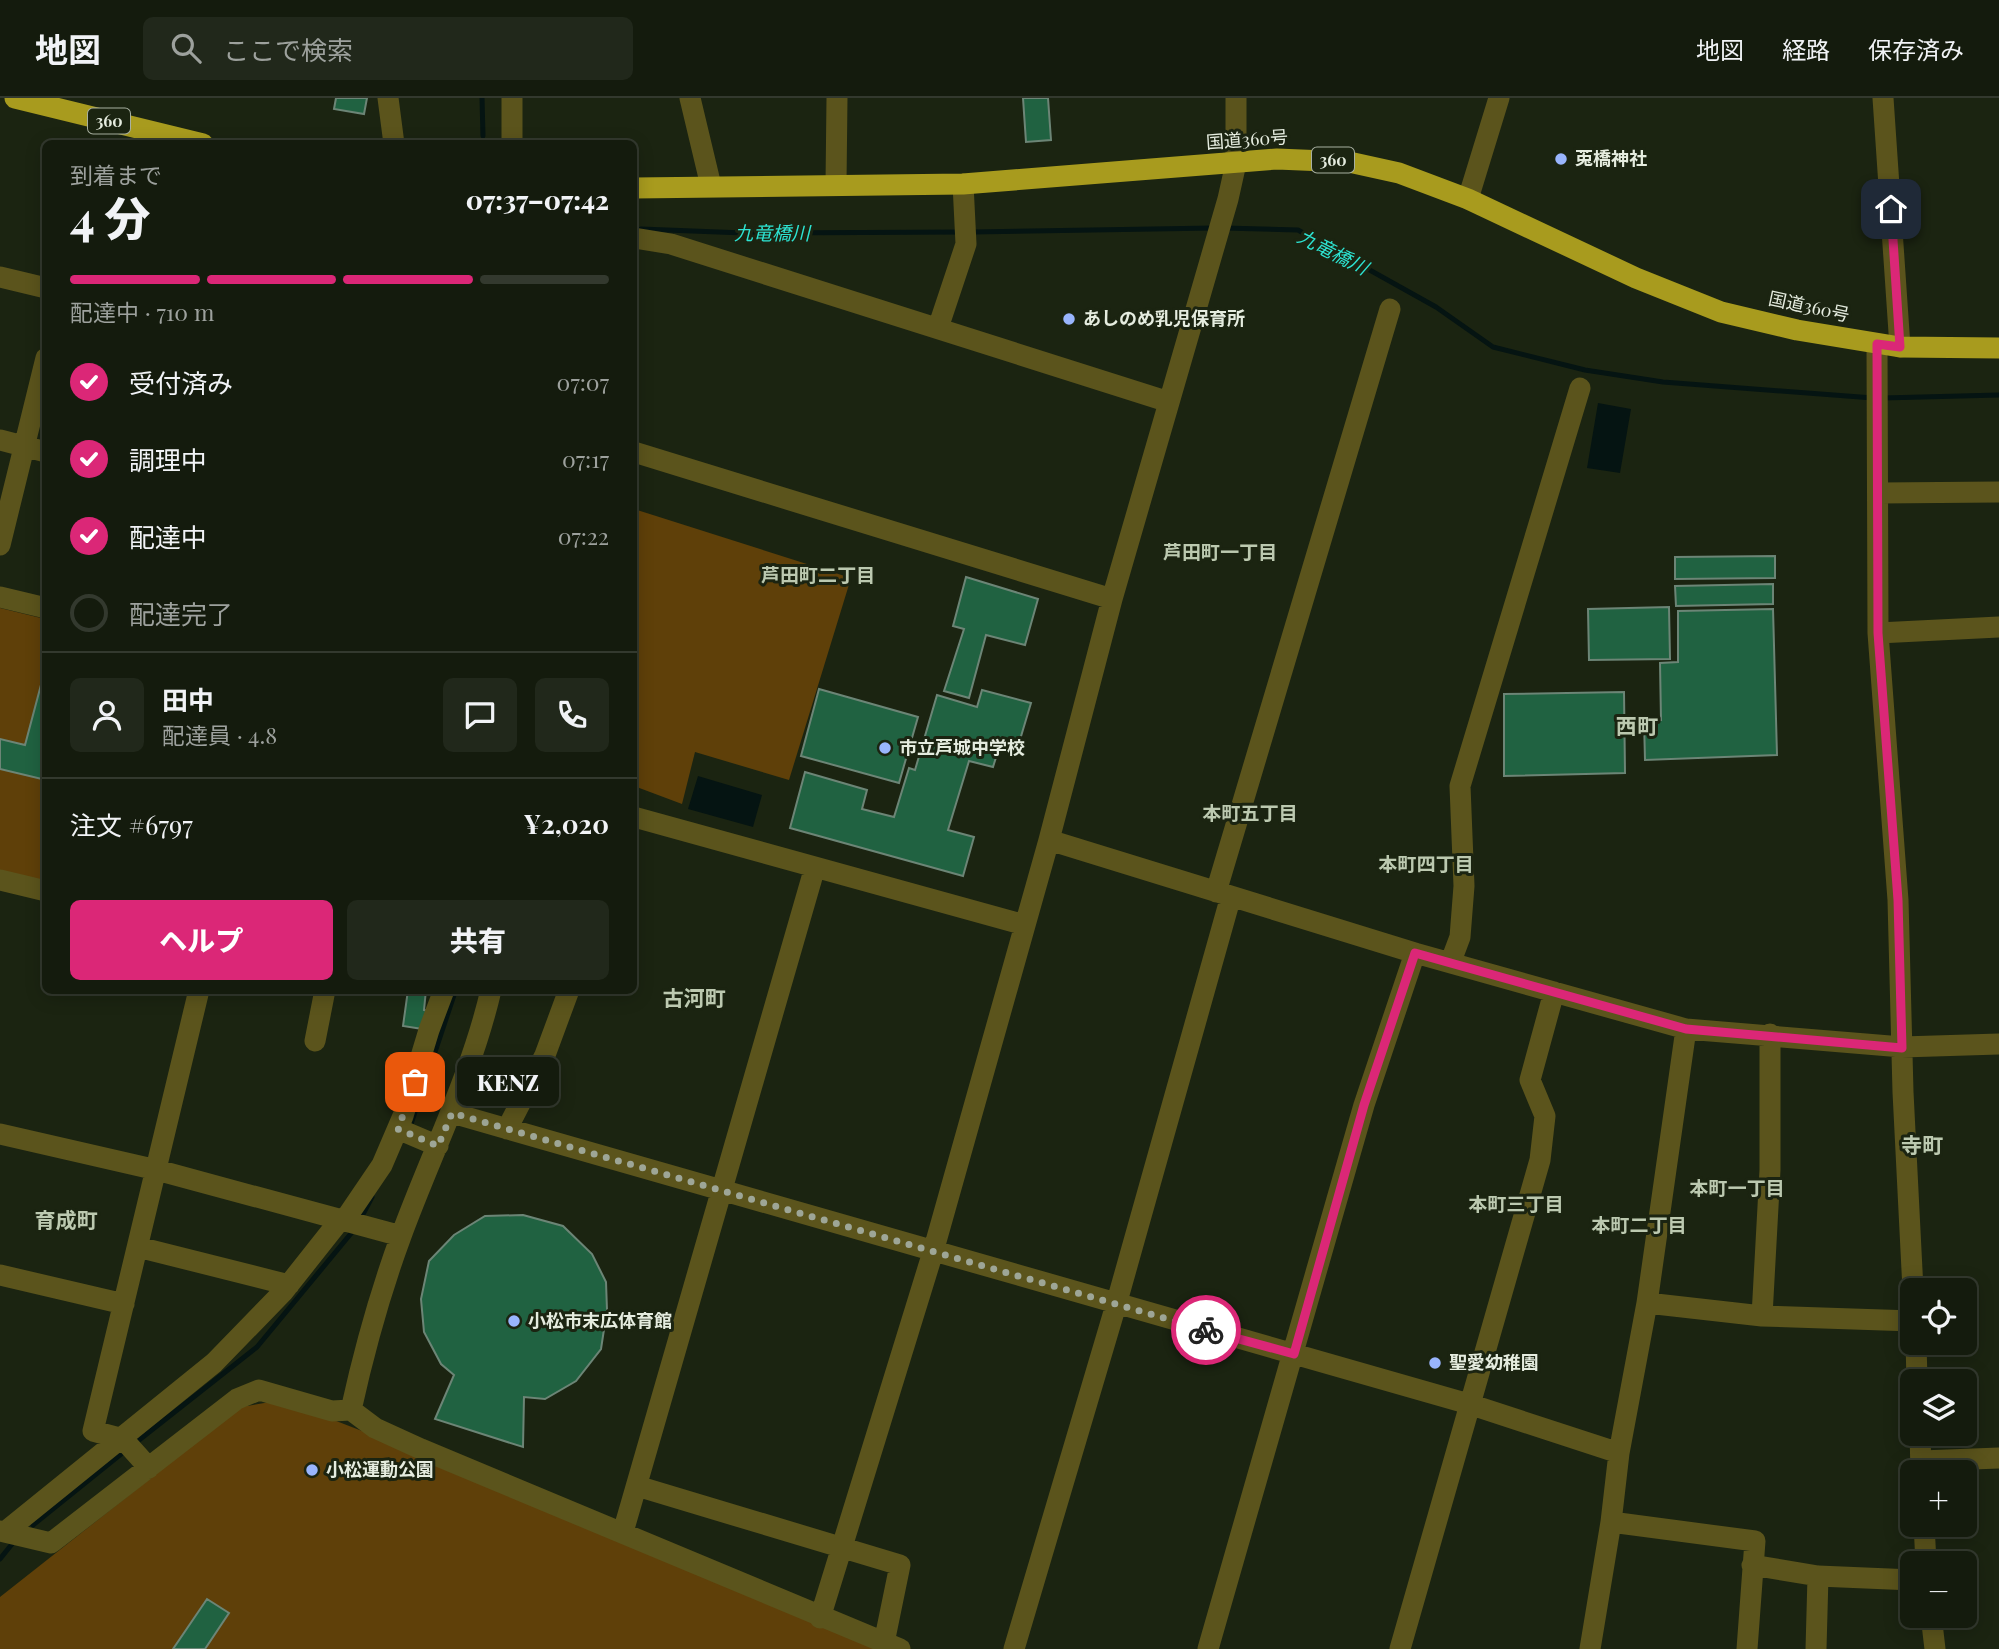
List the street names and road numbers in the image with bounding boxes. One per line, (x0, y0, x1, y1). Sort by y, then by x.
road number: 360 (88, 108, 130, 134)
street label: 国道360号 (1205, 124, 1289, 154)
road number: 360 (1312, 148, 1354, 172)
street label: 国道360号 (1766, 286, 1852, 326)

